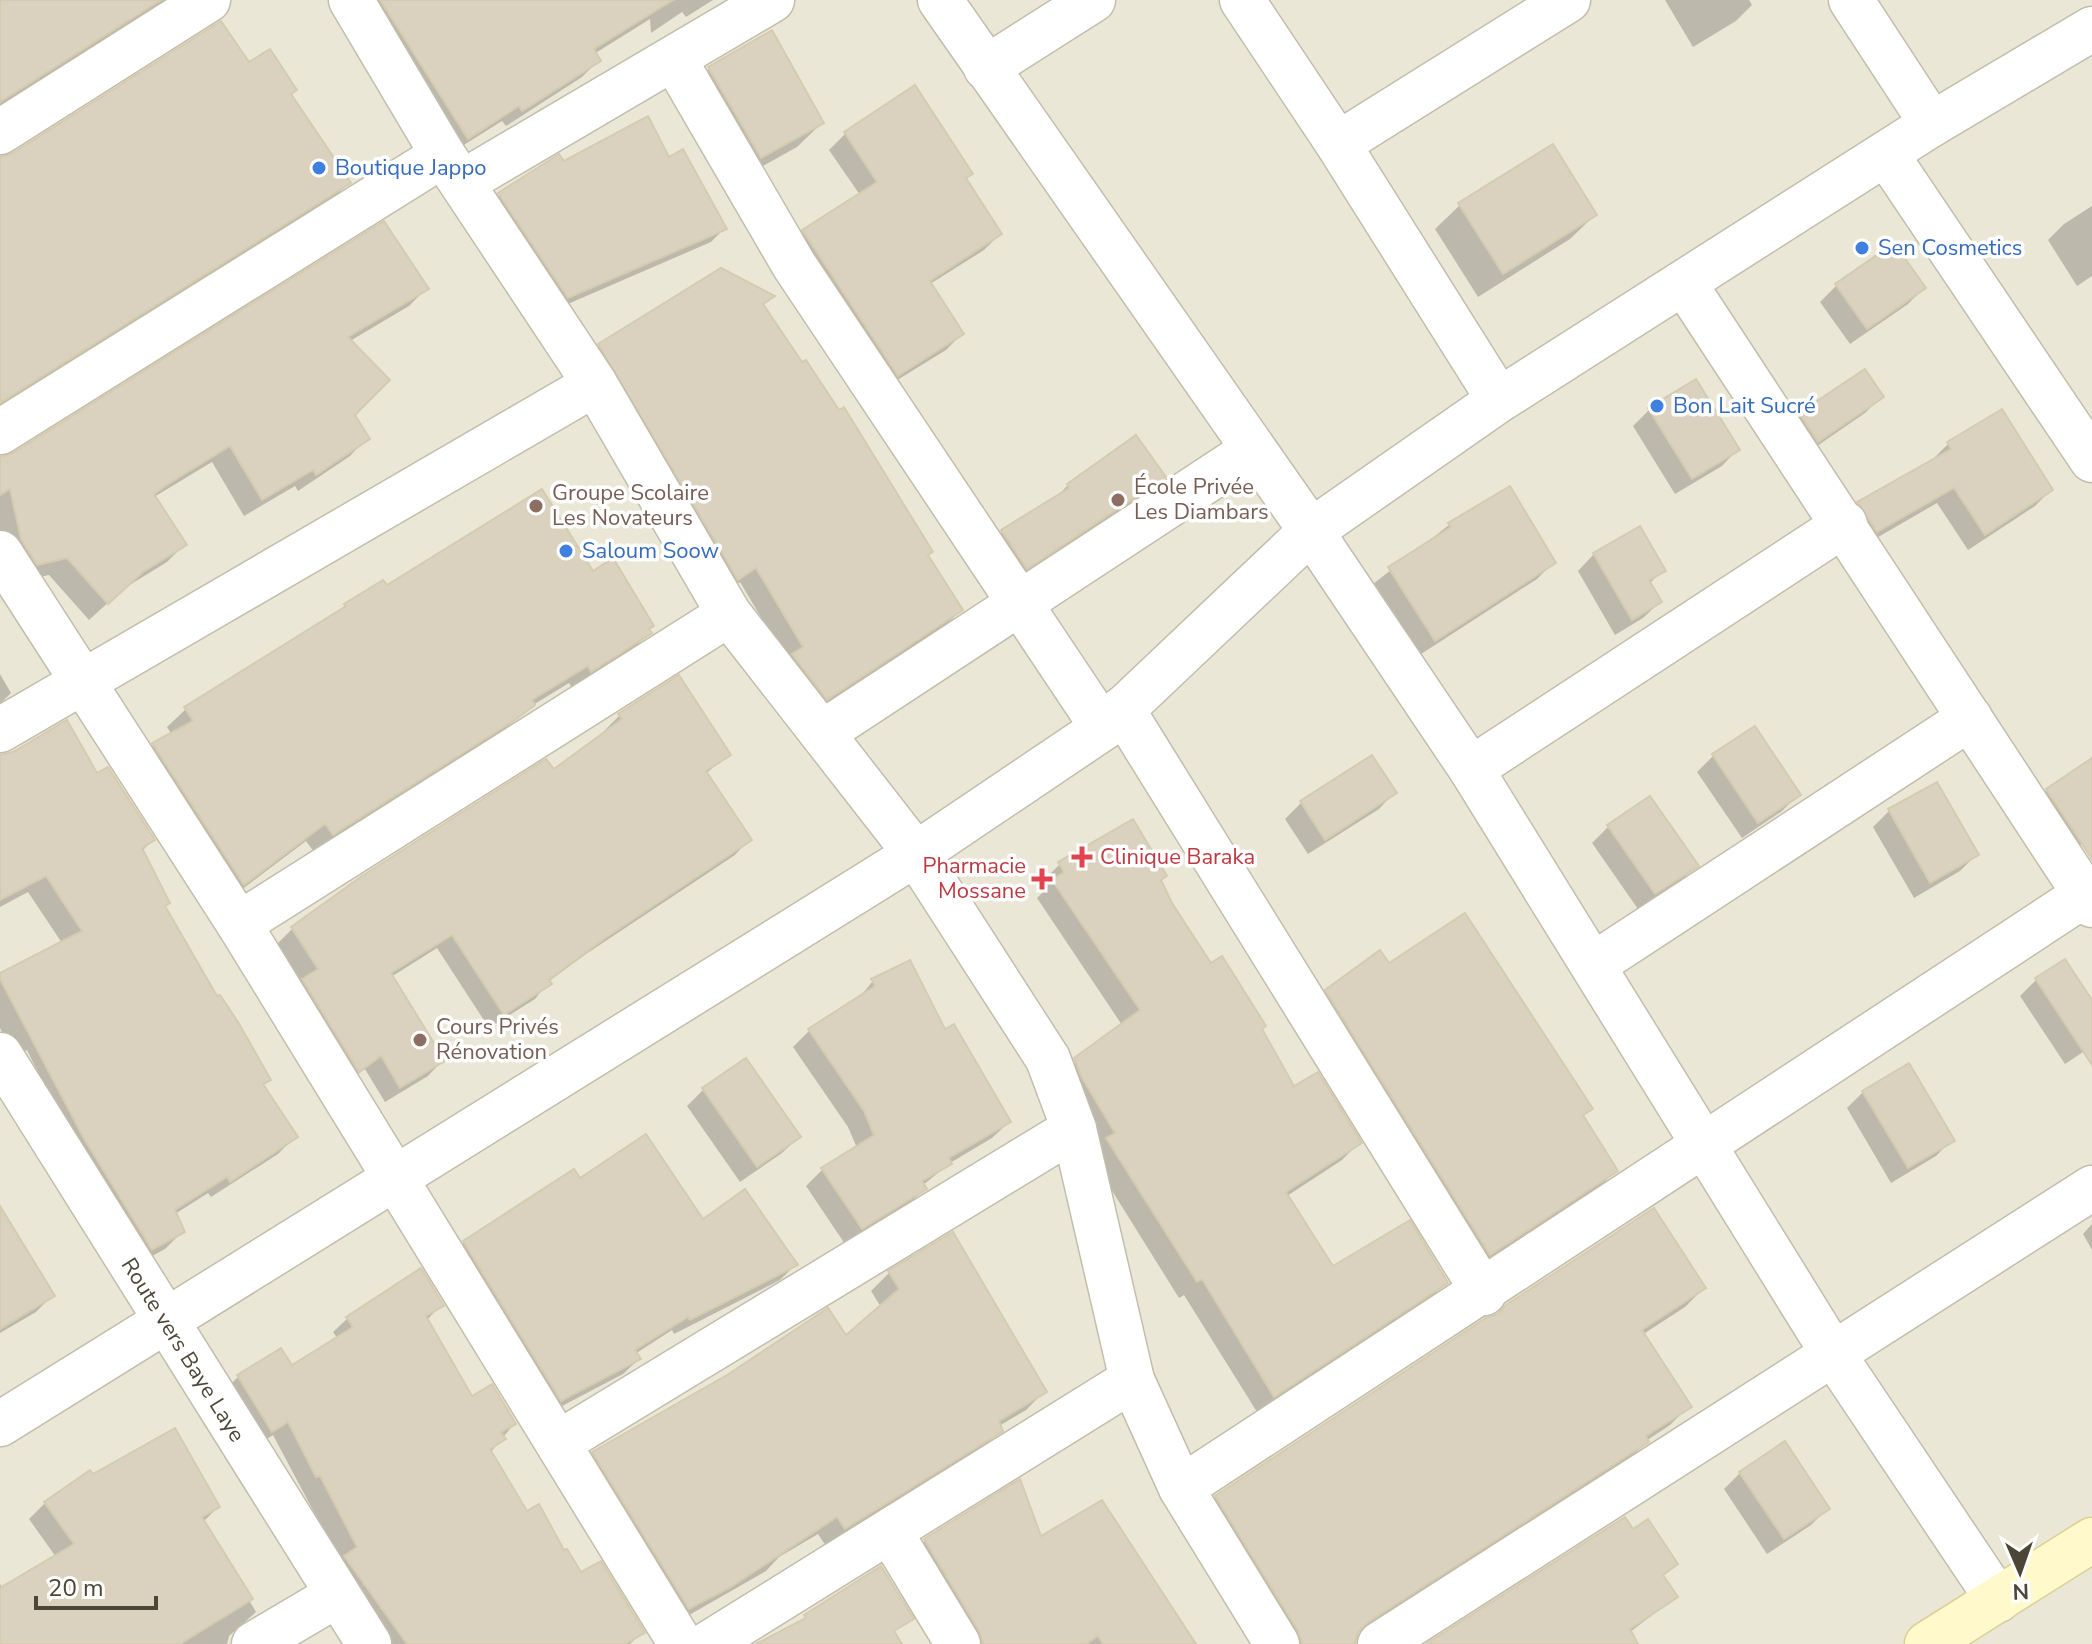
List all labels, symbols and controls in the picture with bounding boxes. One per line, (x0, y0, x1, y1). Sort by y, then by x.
place label: Boutique Jappo (335, 153, 486, 183)
marker: Boutique Jappo (310, 159, 328, 177)
place label: Sen Cosmetics (1878, 233, 2022, 263)
marker: Sen Cosmetics (1853, 239, 1871, 257)
place label: Bon Lait Sucré (1673, 391, 1816, 421)
marker: Bon Lait Sucré (1648, 397, 1666, 415)
place label: École Privée Les Diambars (1134, 472, 1269, 527)
place label: Groupe Scolaire Les Novateurs (552, 478, 709, 533)
marker: École Privée Les Diambars (1109, 491, 1127, 509)
marker: Groupe Scolaire Les Novateurs (527, 497, 545, 515)
place label: Saloum Soow (582, 536, 719, 566)
marker: Saloum Soow (557, 542, 575, 560)
place label: Clinique Baraka (1100, 842, 1255, 872)
marker: Clinique Baraka (1071, 846, 1093, 868)
place label: Pharmacie Mossane (923, 851, 1026, 906)
marker: Pharmacie Mossane (1033, 870, 1051, 888)
place label: Cours Privés Rénovation (436, 1012, 559, 1067)
marker: Cours Privés Rénovation (411, 1031, 429, 1049)
street label: Route vers Baye Laye (114, 1252, 252, 1448)
north arrow (1980, 1532, 2060, 1612)
scale bar (36, 1560, 156, 1610)
text: 20 m (48, 1572, 104, 1604)
text: N (2012, 1576, 2029, 1606)

